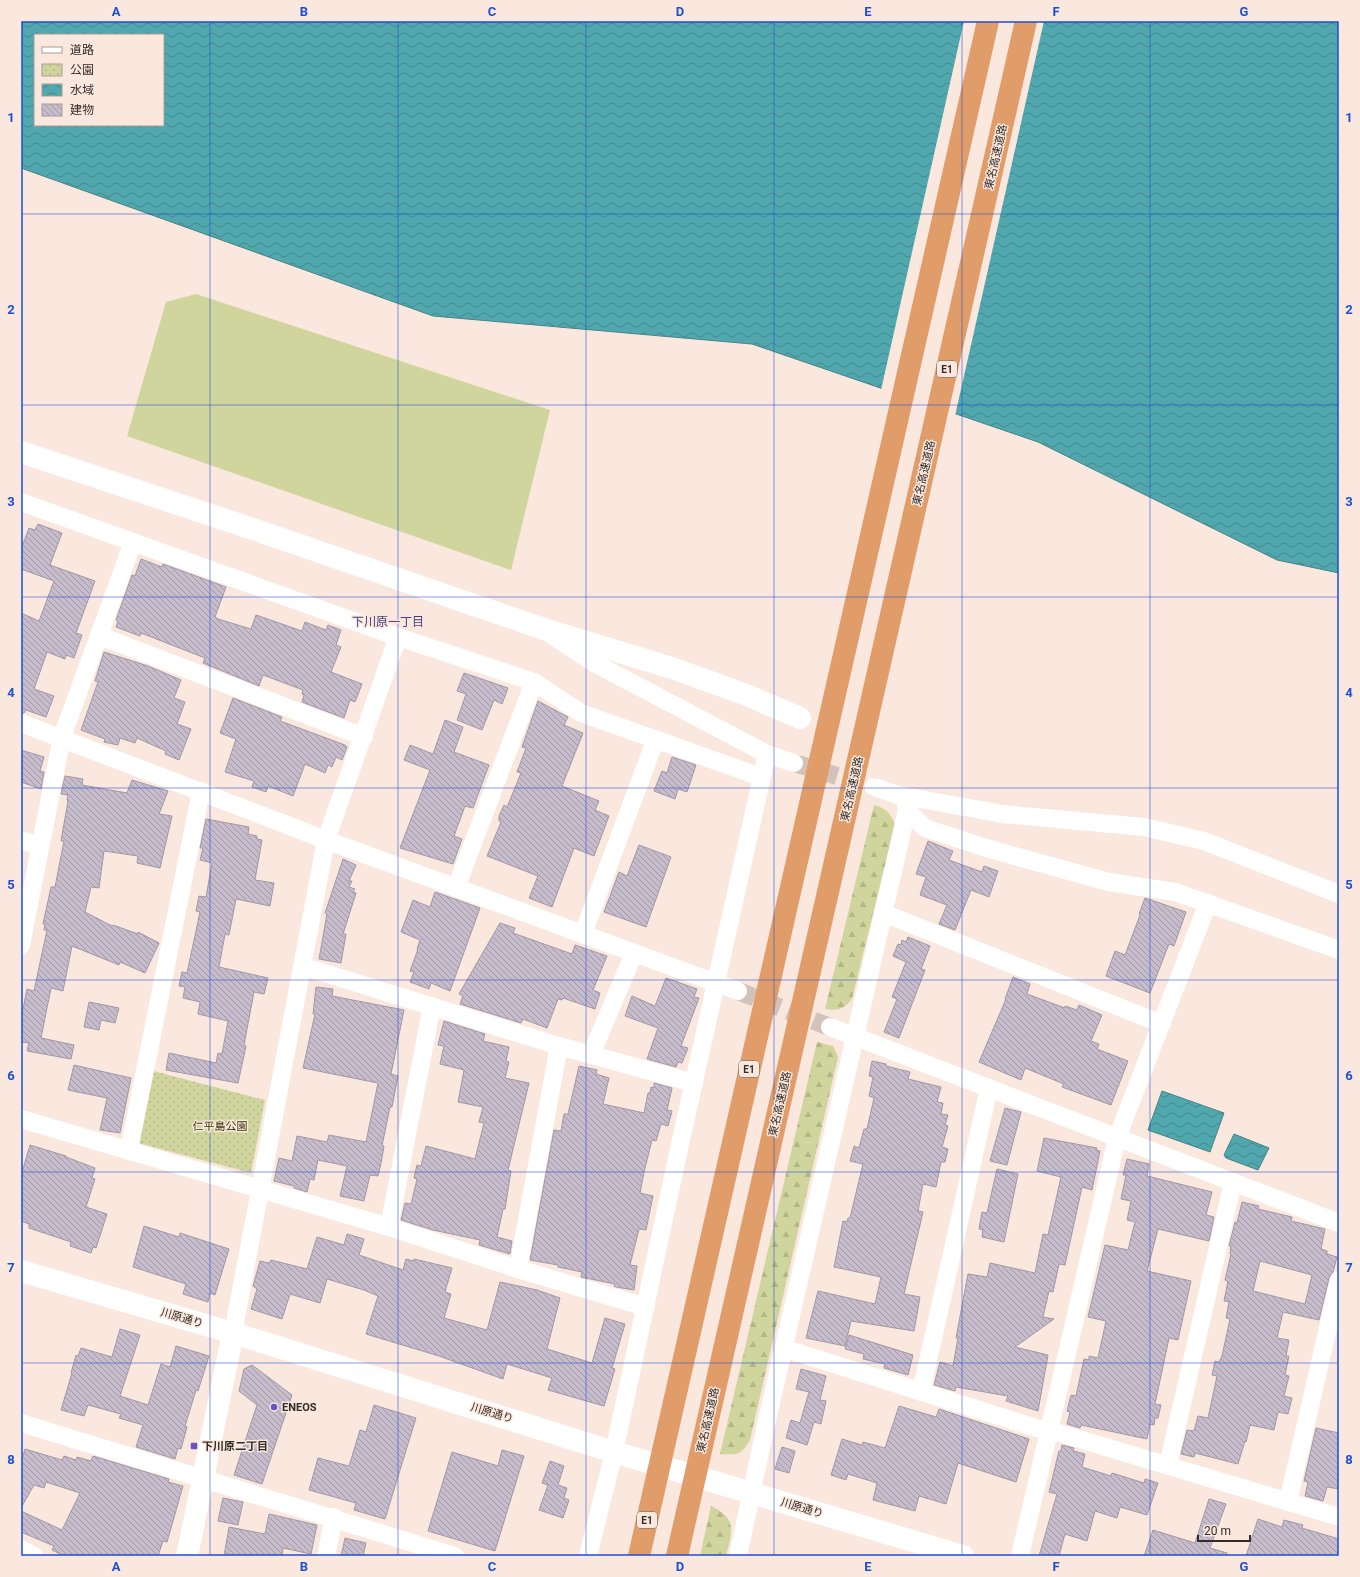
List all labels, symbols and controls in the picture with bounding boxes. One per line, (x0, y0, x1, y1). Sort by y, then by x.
text: A (112, 4, 121, 19)
text: B (300, 4, 308, 19)
text: C (488, 4, 497, 19)
text: D (676, 4, 684, 19)
text: E (864, 4, 872, 19)
text: F (1052, 4, 1060, 19)
text: G (1240, 4, 1249, 19)
legend (34, 34, 164, 126)
text: 道路 (70, 43, 94, 57)
text: 公園 (70, 63, 94, 77)
text: 水域 (70, 83, 94, 97)
text: 建物 (70, 103, 94, 117)
text: 1 (7, 110, 15, 125)
text: 1 (1345, 110, 1353, 125)
street label: 東名高速道路 (982, 123, 1010, 191)
text: 2 (7, 302, 15, 317)
text: 2 (1345, 302, 1353, 317)
road number: E1 (937, 361, 957, 377)
street label: 東名高速道路 (910, 439, 938, 507)
text: 3 (7, 494, 15, 509)
text: 3 (1345, 494, 1353, 509)
district label: 下川原一丁目 (352, 615, 424, 629)
text: 4 (7, 685, 15, 700)
text: 4 (1345, 685, 1353, 700)
street label: 東名高速道路 (838, 755, 866, 823)
text: 5 (7, 877, 15, 892)
text: 5 (1345, 877, 1353, 892)
road number: E1 (739, 1061, 759, 1077)
text: 6 (7, 1068, 15, 1083)
text: 6 (1345, 1068, 1353, 1083)
street label: 東名高速道路 (766, 1070, 794, 1138)
park label: 仁平島公園 (193, 1120, 248, 1133)
text: 7 (7, 1260, 15, 1275)
text: 7 (1345, 1260, 1353, 1275)
street label: 川原通り (159, 1306, 205, 1330)
street label: 東名高速道路 (694, 1386, 722, 1454)
street label: 川原通り (469, 1400, 515, 1426)
place label: ENEOS (282, 1401, 317, 1414)
marker: ENEOS (269, 1402, 279, 1412)
place label: 下川原二丁目 (202, 1440, 268, 1453)
marker: 下川原二丁目 (189, 1441, 199, 1451)
text: 8 (7, 1452, 15, 1467)
text: 8 (1345, 1452, 1353, 1467)
street label: 川原通り (779, 1495, 825, 1521)
road number: E1 (637, 1512, 657, 1528)
scale bar (1198, 1517, 1250, 1543)
text: 20 m (1204, 1524, 1231, 1538)
text: A (112, 1559, 121, 1574)
text: B (300, 1559, 308, 1574)
text: C (488, 1559, 497, 1574)
text: D (676, 1559, 684, 1574)
text: E (864, 1559, 872, 1574)
text: F (1052, 1559, 1060, 1574)
text: G (1240, 1559, 1249, 1574)

